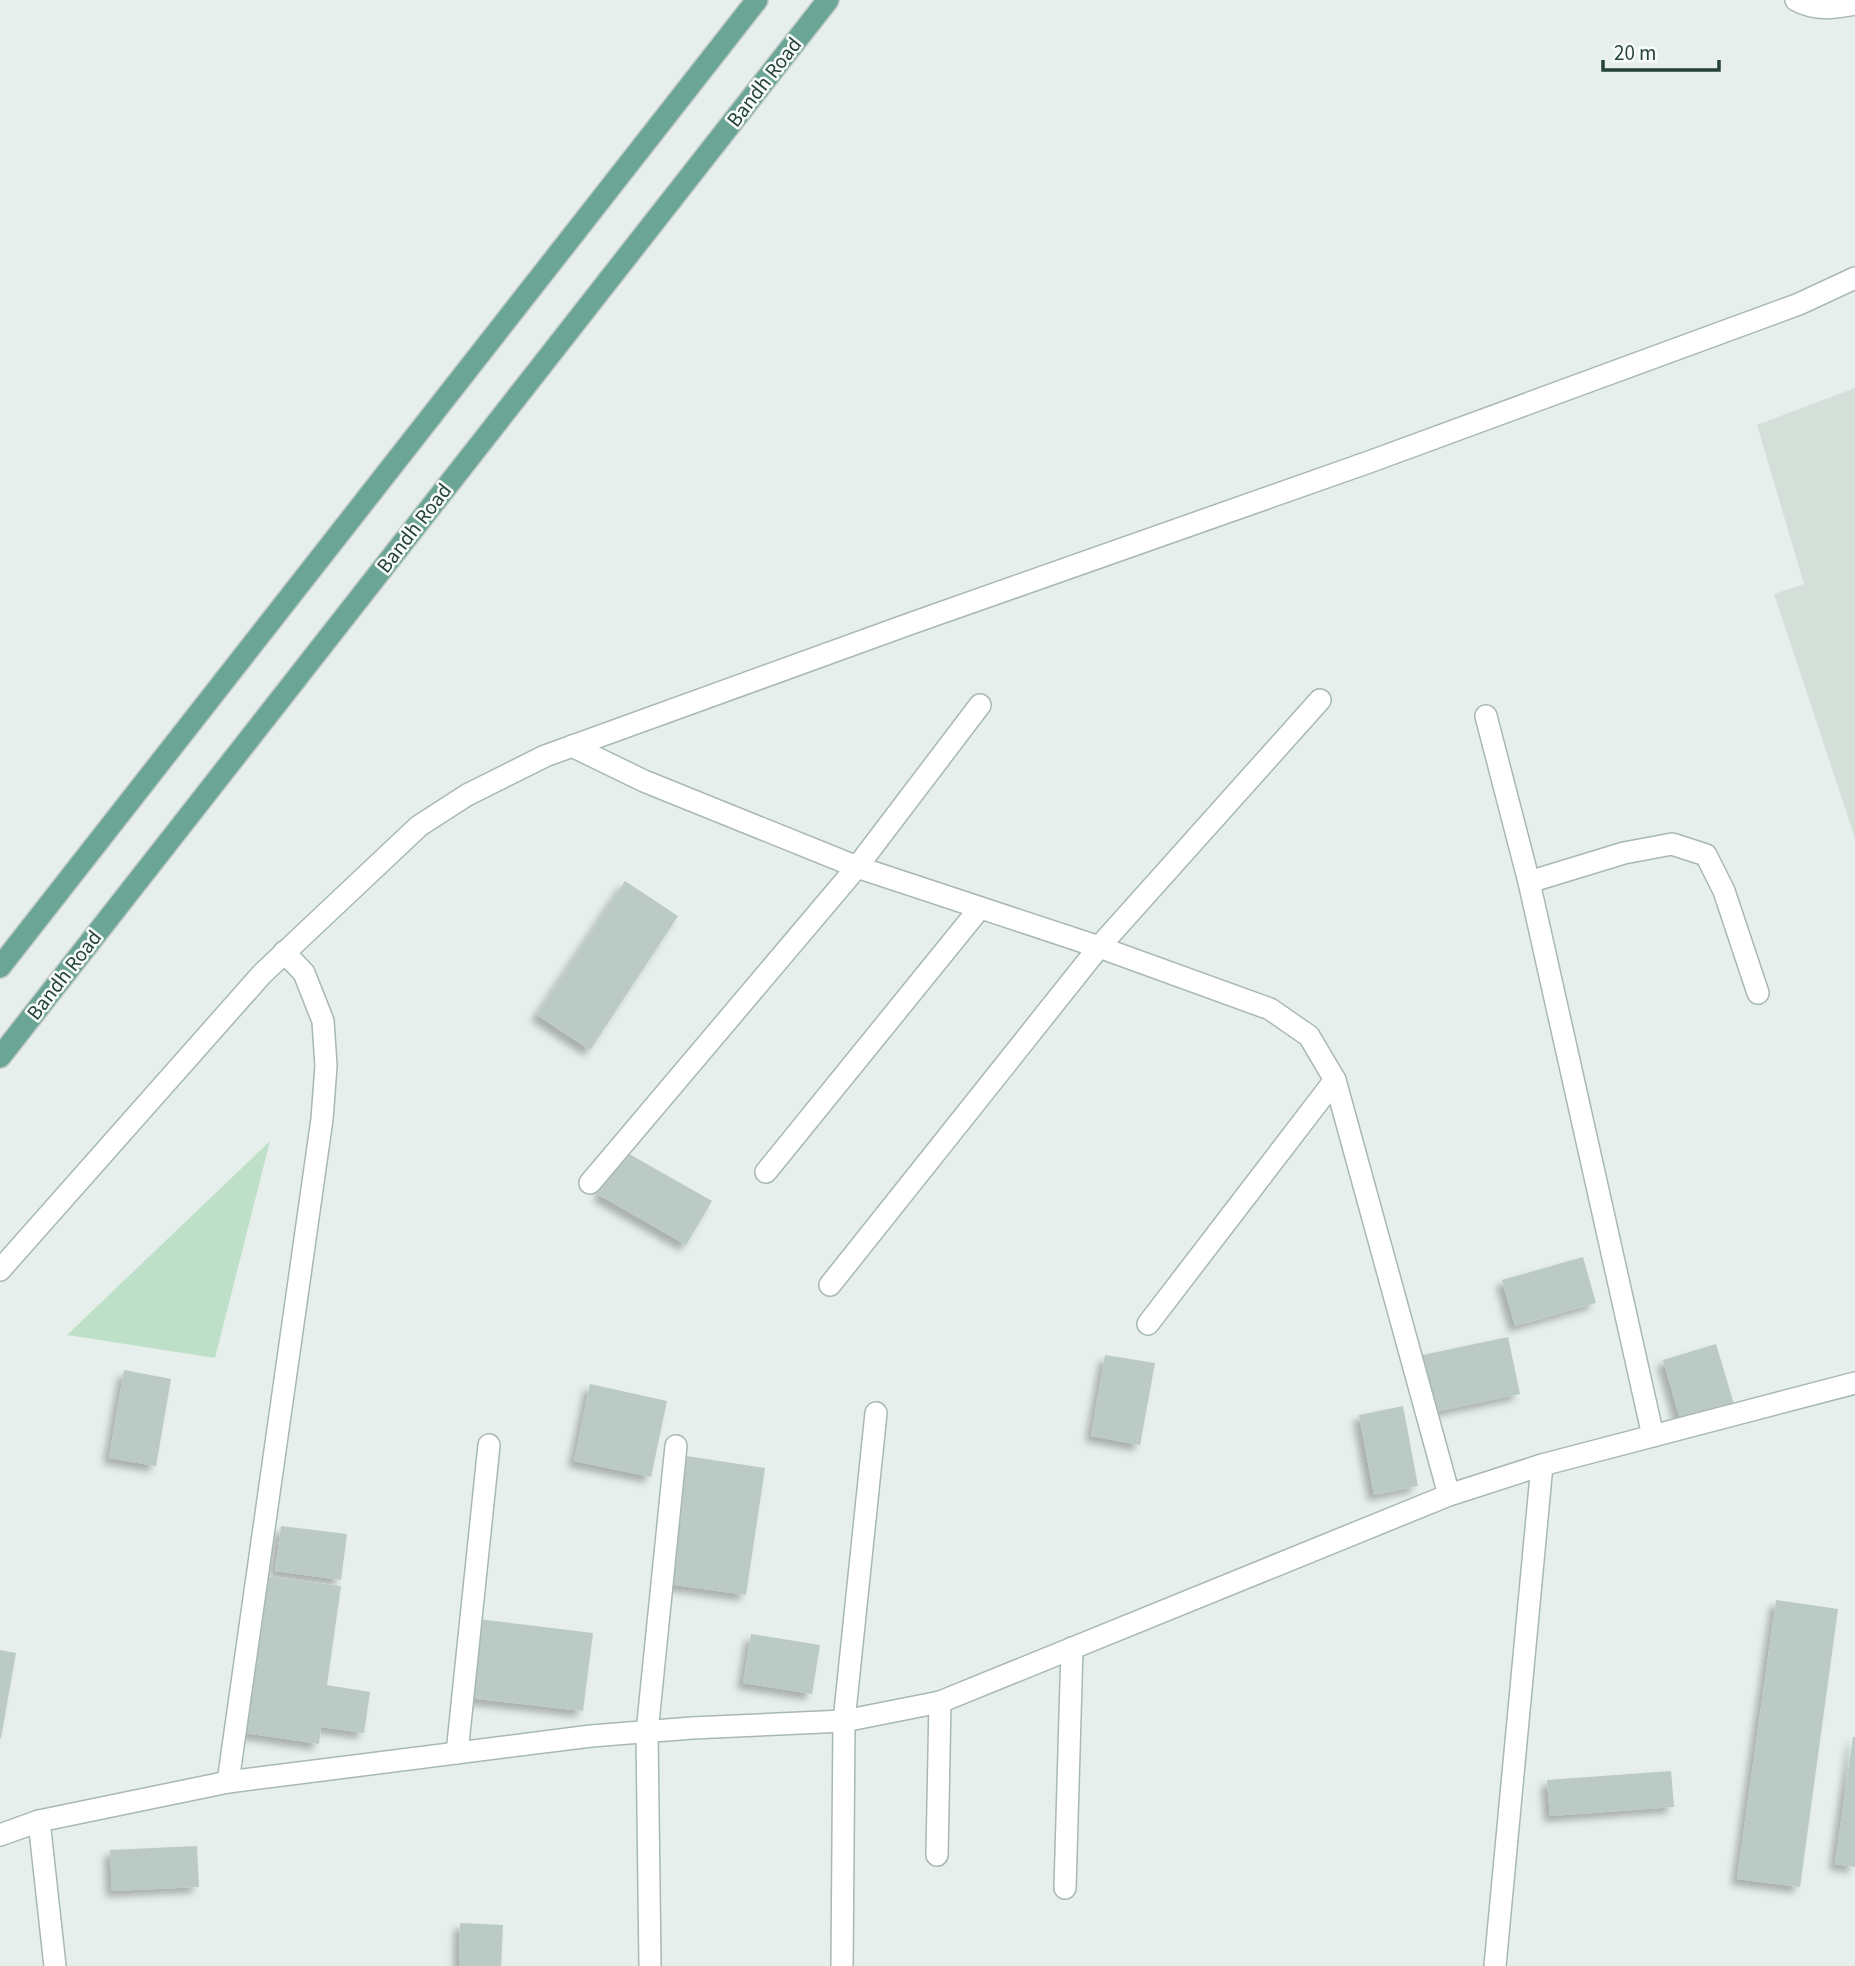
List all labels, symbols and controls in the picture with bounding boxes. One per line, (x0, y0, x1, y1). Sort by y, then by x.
scale bar (1603, 28, 1718, 72)
street label: Bandh Road (719, 31, 809, 133)
text: 20 m (1614, 38, 1656, 68)
street label: Bandh Road (369, 477, 459, 579)
street label: Bandh Road (19, 924, 109, 1026)

